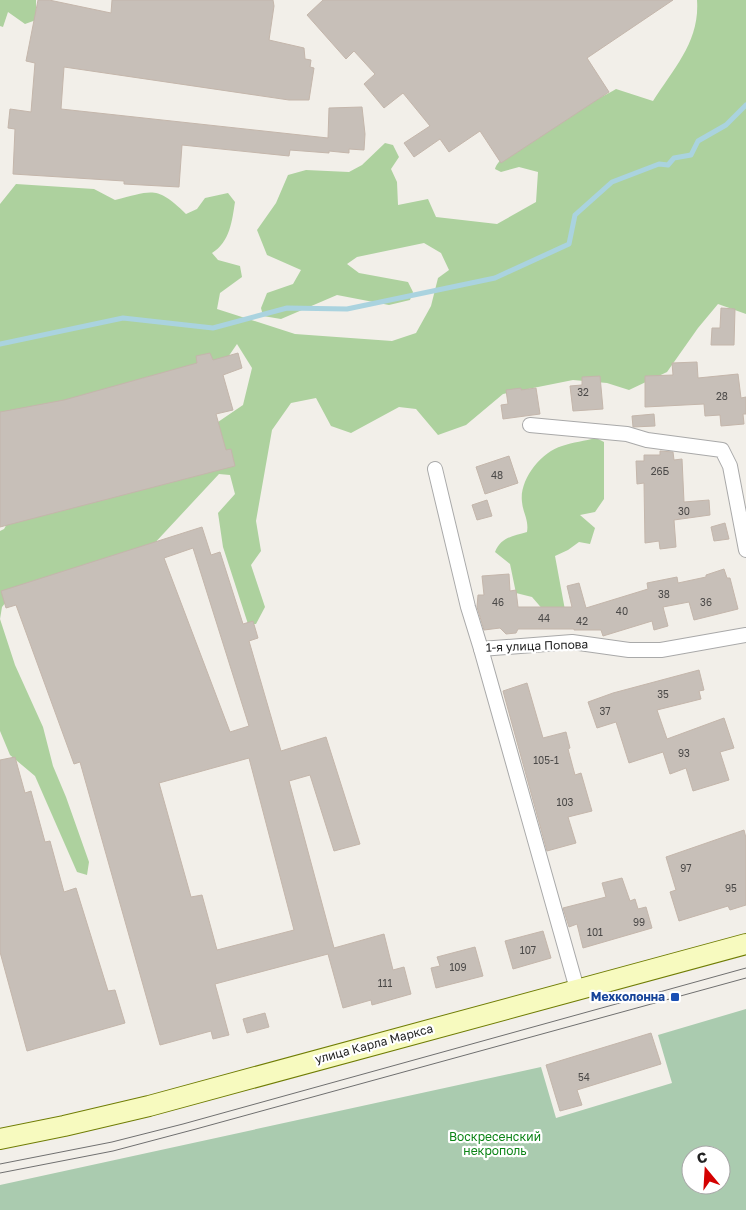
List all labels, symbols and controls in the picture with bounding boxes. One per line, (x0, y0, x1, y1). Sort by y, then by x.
house number: 32 (577, 386, 589, 398)
house number: 28 (716, 390, 728, 402)
house number: 26Б (651, 465, 670, 477)
house number: 48 (491, 469, 503, 481)
house number: 30 (678, 505, 690, 517)
house number: 38 (658, 588, 670, 600)
house number: 46 (492, 596, 504, 608)
house number: 36 (700, 596, 712, 608)
house number: 40 (616, 605, 628, 617)
house number: 44 (538, 612, 550, 624)
house number: 42 (576, 615, 588, 627)
street label: 1-я улица Попова (485, 636, 588, 655)
house number: 35 (657, 688, 669, 700)
house number: 37 (599, 705, 611, 717)
house number: 93 (678, 747, 690, 759)
house number: 105-1 (533, 754, 559, 766)
house number: 103 (557, 796, 574, 808)
house number: 97 (680, 862, 692, 874)
house number: 95 (725, 882, 737, 894)
house number: 99 (633, 916, 645, 928)
house number: 101 (587, 926, 603, 938)
house number: 107 (520, 944, 536, 956)
house number: 109 (449, 961, 467, 973)
house number: 111 (378, 977, 392, 989)
place label: Мехколонна (591, 989, 665, 1004)
marker: Мехколонна (669, 991, 681, 1003)
street label: улица Карла Маркса (313, 1021, 435, 1067)
house number: 54 (578, 1071, 590, 1083)
park label: Воскресенский некрополь (449, 1129, 541, 1158)
north arrow (681, 1145, 731, 1195)
text: С (694, 1148, 709, 1167)

